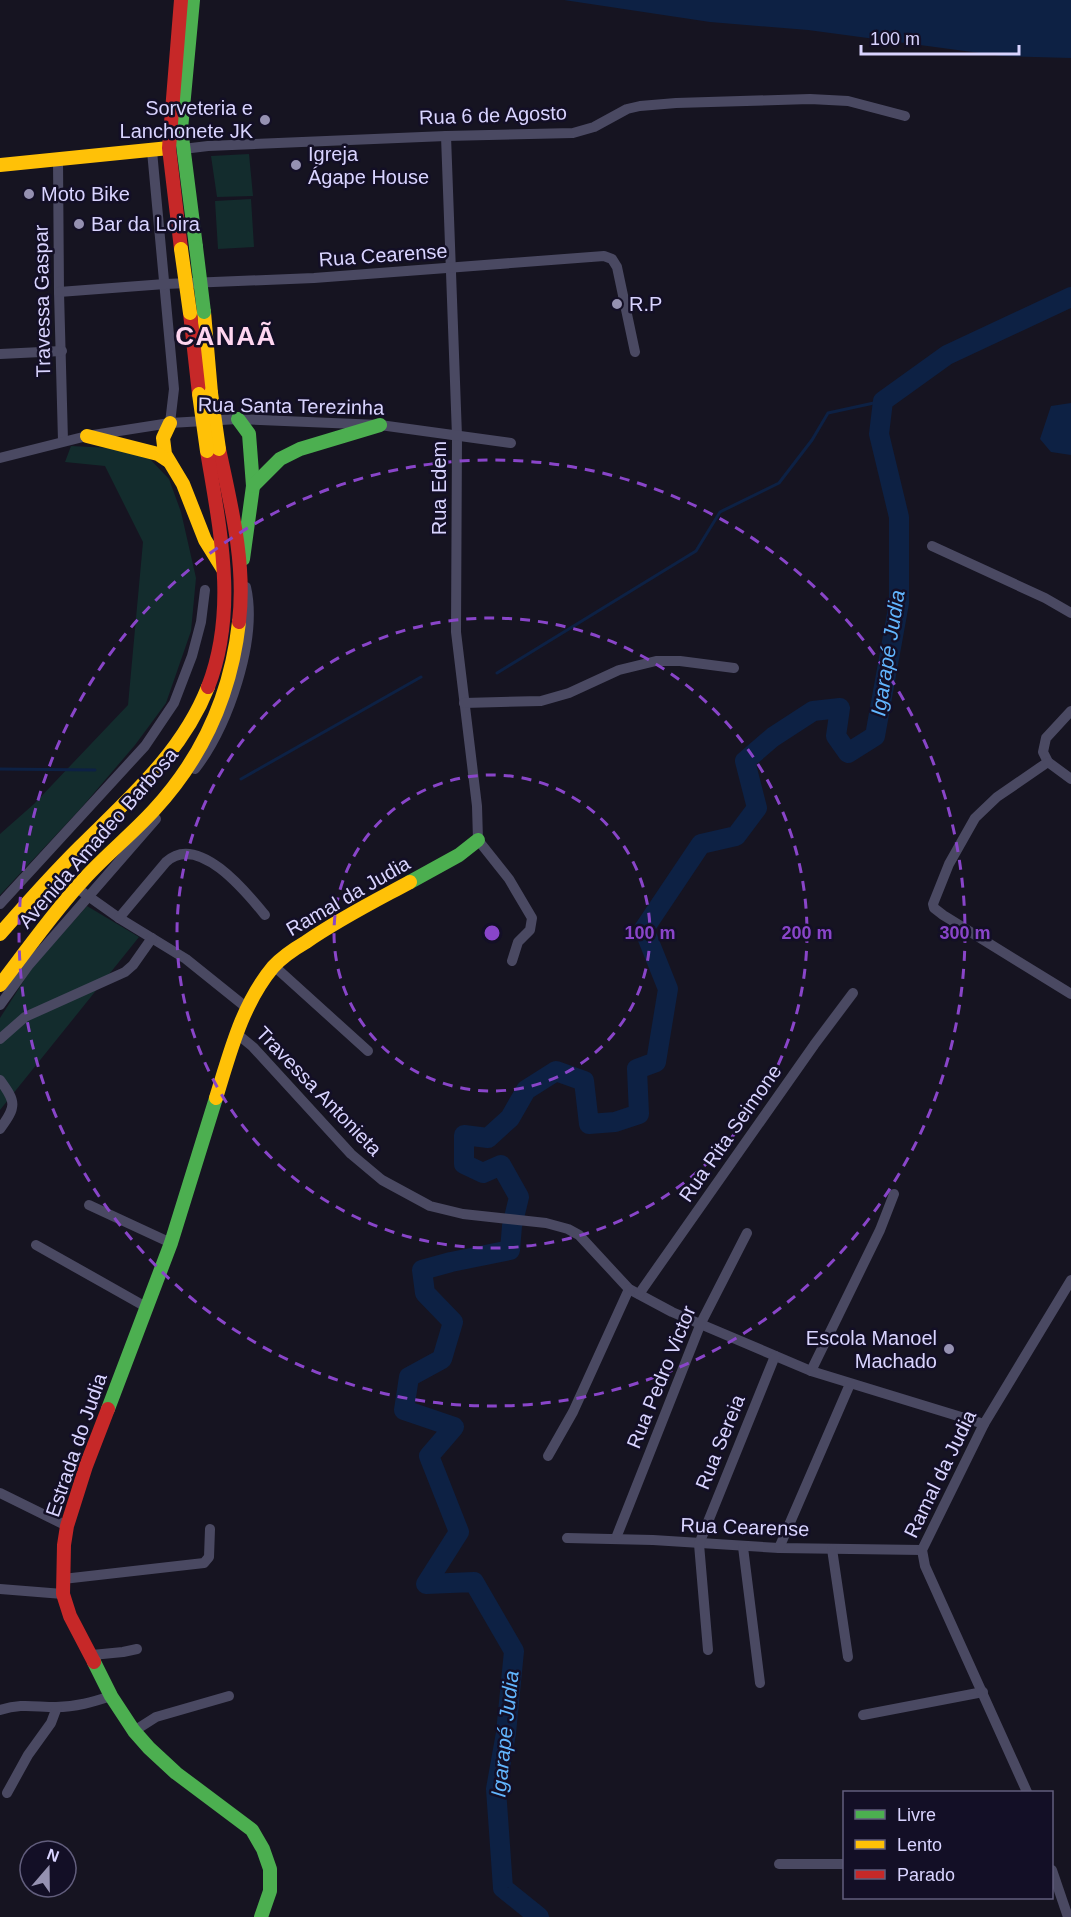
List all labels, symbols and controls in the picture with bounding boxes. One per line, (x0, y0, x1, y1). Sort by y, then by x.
scale bar (861, 18, 1018, 56)
text: 100 m (870, 29, 920, 49)
place label: Sorveteria e Lanchonete JK (120, 97, 254, 142)
street label: Rua 6 de Agosto (419, 101, 567, 129)
marker: Sorveteria e Lanchonete JK (258, 113, 272, 127)
place label: Igreja Ágape House (308, 143, 429, 188)
marker: Igreja Ágape House (289, 158, 303, 172)
place label: Moto Bike (41, 183, 130, 205)
marker: Moto Bike (22, 187, 36, 201)
place label: Bar da Loira (91, 213, 201, 235)
marker: Bar da Loira (72, 217, 86, 231)
street label: Travessa Gaspar (30, 224, 54, 378)
street label: Rua Cearense (318, 240, 448, 270)
place label: R.P (629, 293, 662, 315)
marker: R.P (610, 297, 624, 311)
district label: CANAÃ (175, 321, 277, 351)
street label: Rua Santa Terezinha (198, 393, 385, 419)
street label: Rua Edem (428, 441, 450, 535)
water label: Igarapé Judia (866, 588, 909, 718)
street label: Avenida Amadeo Barbosa (14, 743, 183, 932)
street label: Ramal da Judia (282, 851, 414, 940)
centre of rings (482, 923, 502, 943)
text: 100 m (624, 923, 676, 943)
text: 200 m (781, 923, 833, 943)
text: 300 m (939, 923, 991, 943)
street label: Travessa Antonieta (252, 1022, 387, 1161)
street label: Rua Rita Seimone (674, 1060, 786, 1206)
street label: Rua Pedro Victor (622, 1302, 700, 1452)
place label: Escola Manoel Machado (806, 1327, 937, 1372)
marker: Escola Manoel Machado (942, 1342, 956, 1356)
street label: Estrada do Judia (41, 1370, 111, 1520)
street label: Rua Sereia (691, 1391, 749, 1493)
street label: Ramal da Judia (900, 1406, 981, 1541)
street label: Rua Cearense (680, 1514, 810, 1540)
water label: Igarapé Judia (486, 1669, 523, 1798)
legend (843, 1791, 1053, 1899)
text: Livre (897, 1805, 936, 1825)
text: Lento (897, 1835, 942, 1855)
north arrow (18, 1839, 78, 1899)
text: N (45, 1845, 61, 1865)
text: Parado (897, 1865, 955, 1885)

